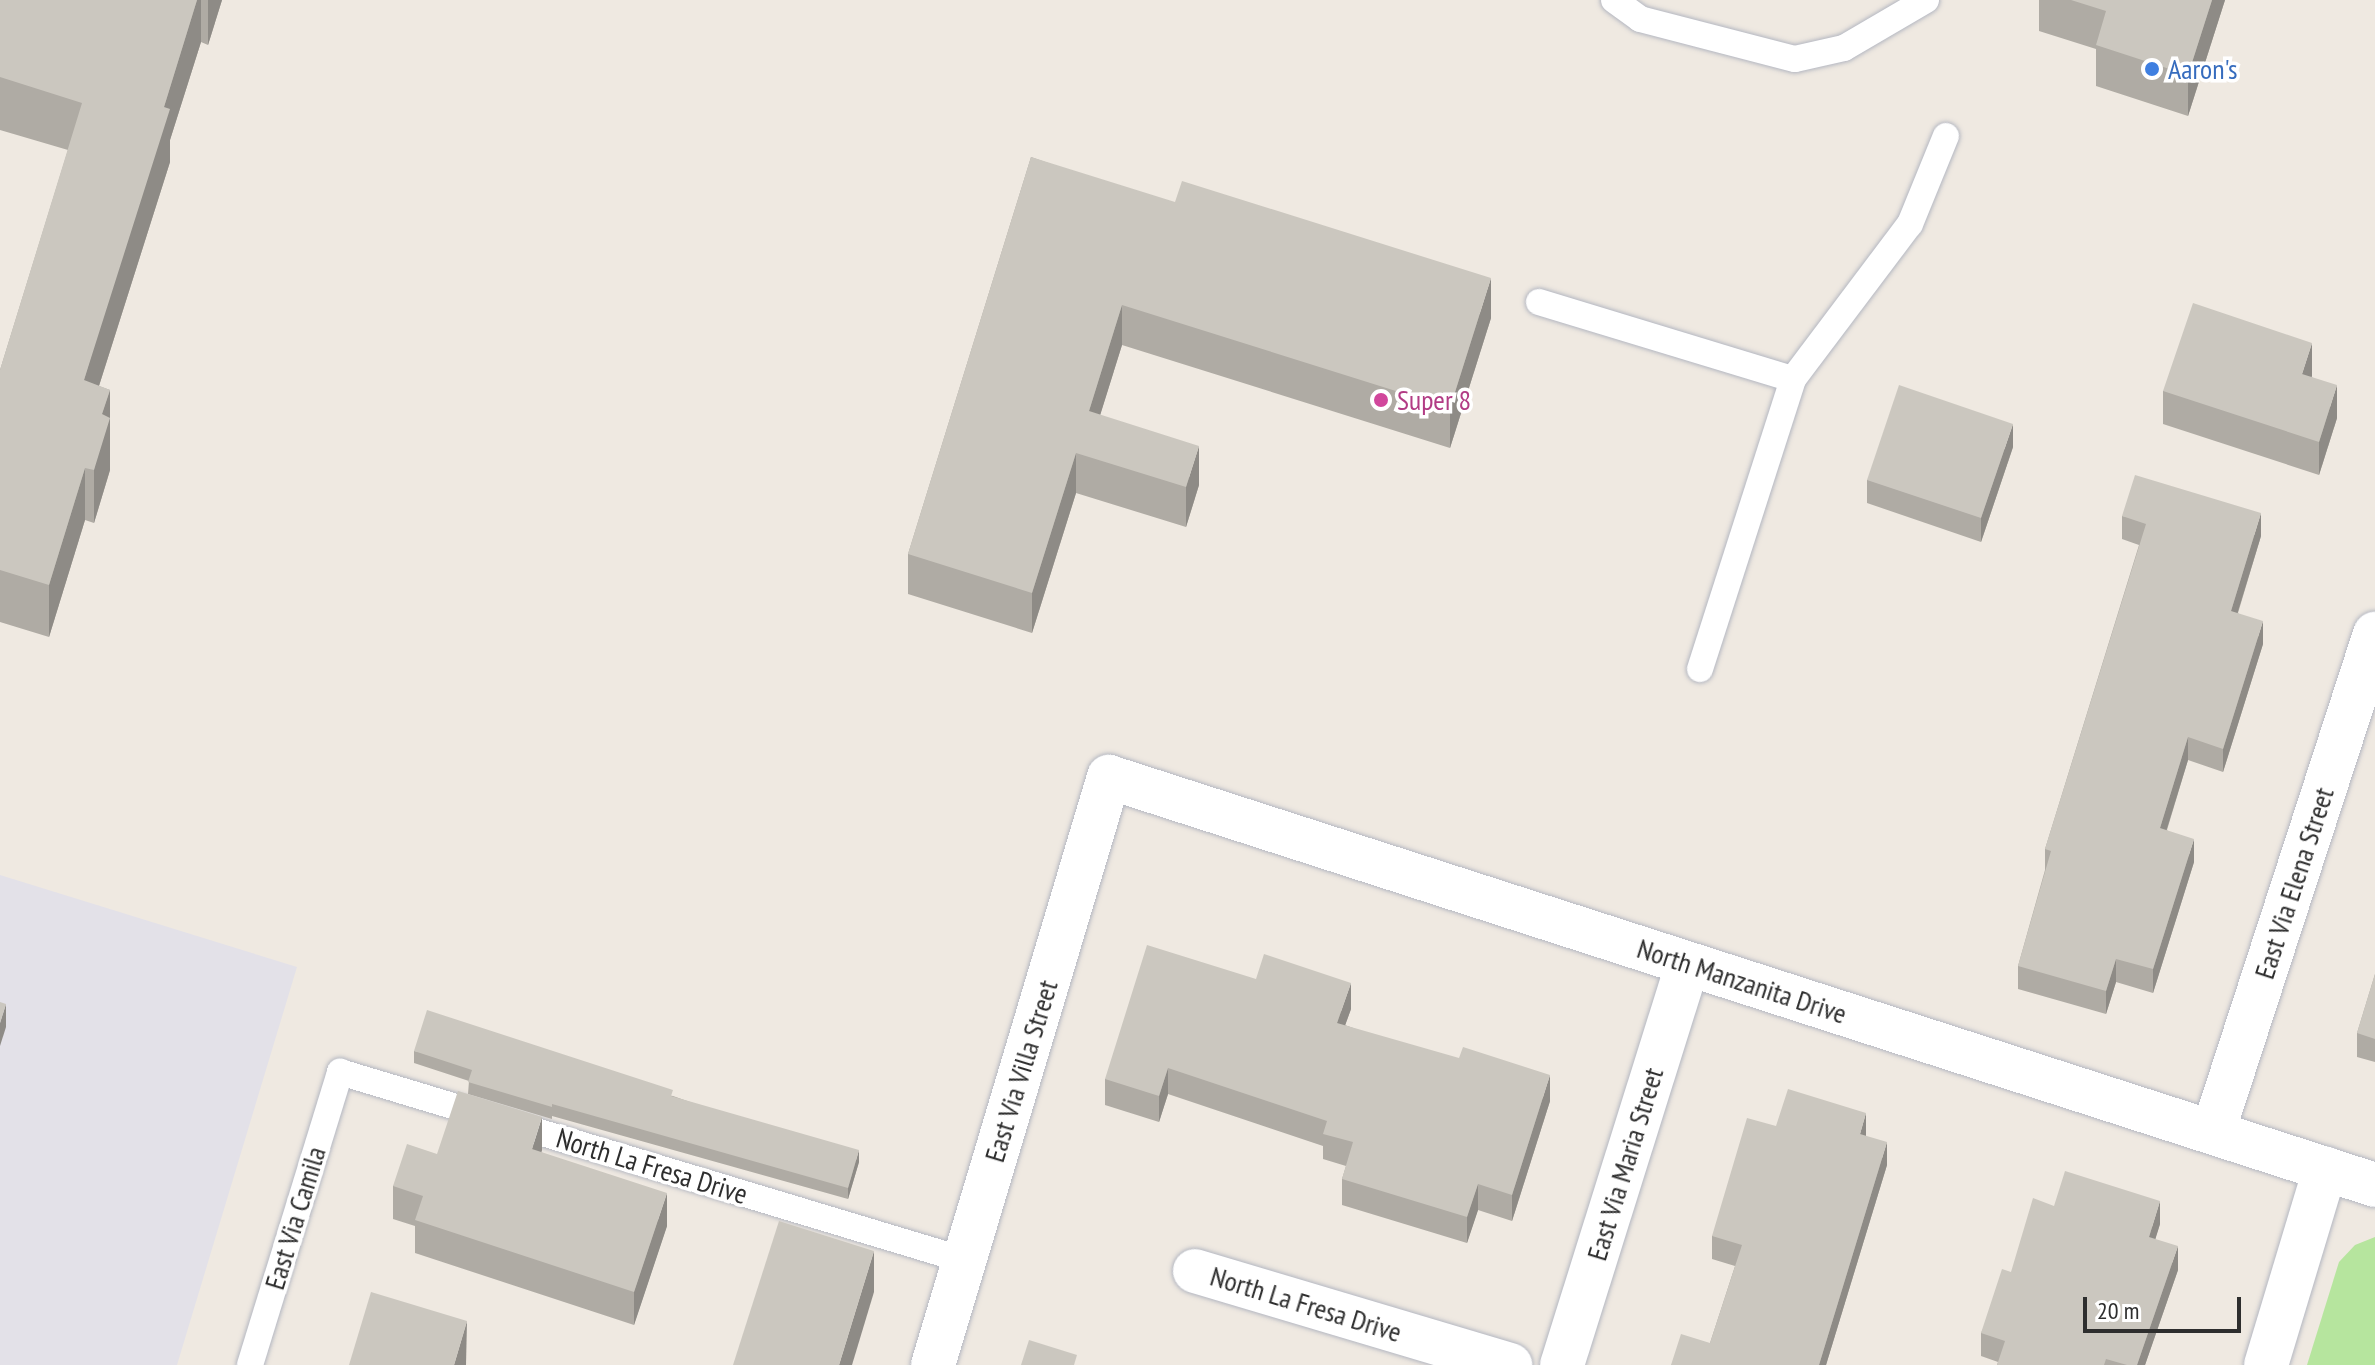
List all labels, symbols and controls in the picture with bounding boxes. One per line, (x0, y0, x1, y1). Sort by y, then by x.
place label: Aaron's (2168, 52, 2238, 86)
marker: Aaron's (2143, 60, 2161, 78)
place label: Super 8 (1397, 383, 1471, 417)
marker: Super 8 (1372, 391, 1390, 409)
street label: East Via Elena Street (2247, 783, 2341, 983)
street label: North Manzanita Drive (1633, 931, 1851, 1031)
street label: East Via Villa Street (977, 975, 1065, 1167)
street label: East Via Maria Street (1580, 1063, 1670, 1265)
street label: North La Fresa Drive (552, 1121, 752, 1211)
street label: East Via Camila (257, 1142, 333, 1294)
street label: North La Fresa Drive (1206, 1259, 1406, 1349)
scale bar (2087, 1281, 2245, 1331)
text: 20 m (2097, 1295, 2139, 1326)

